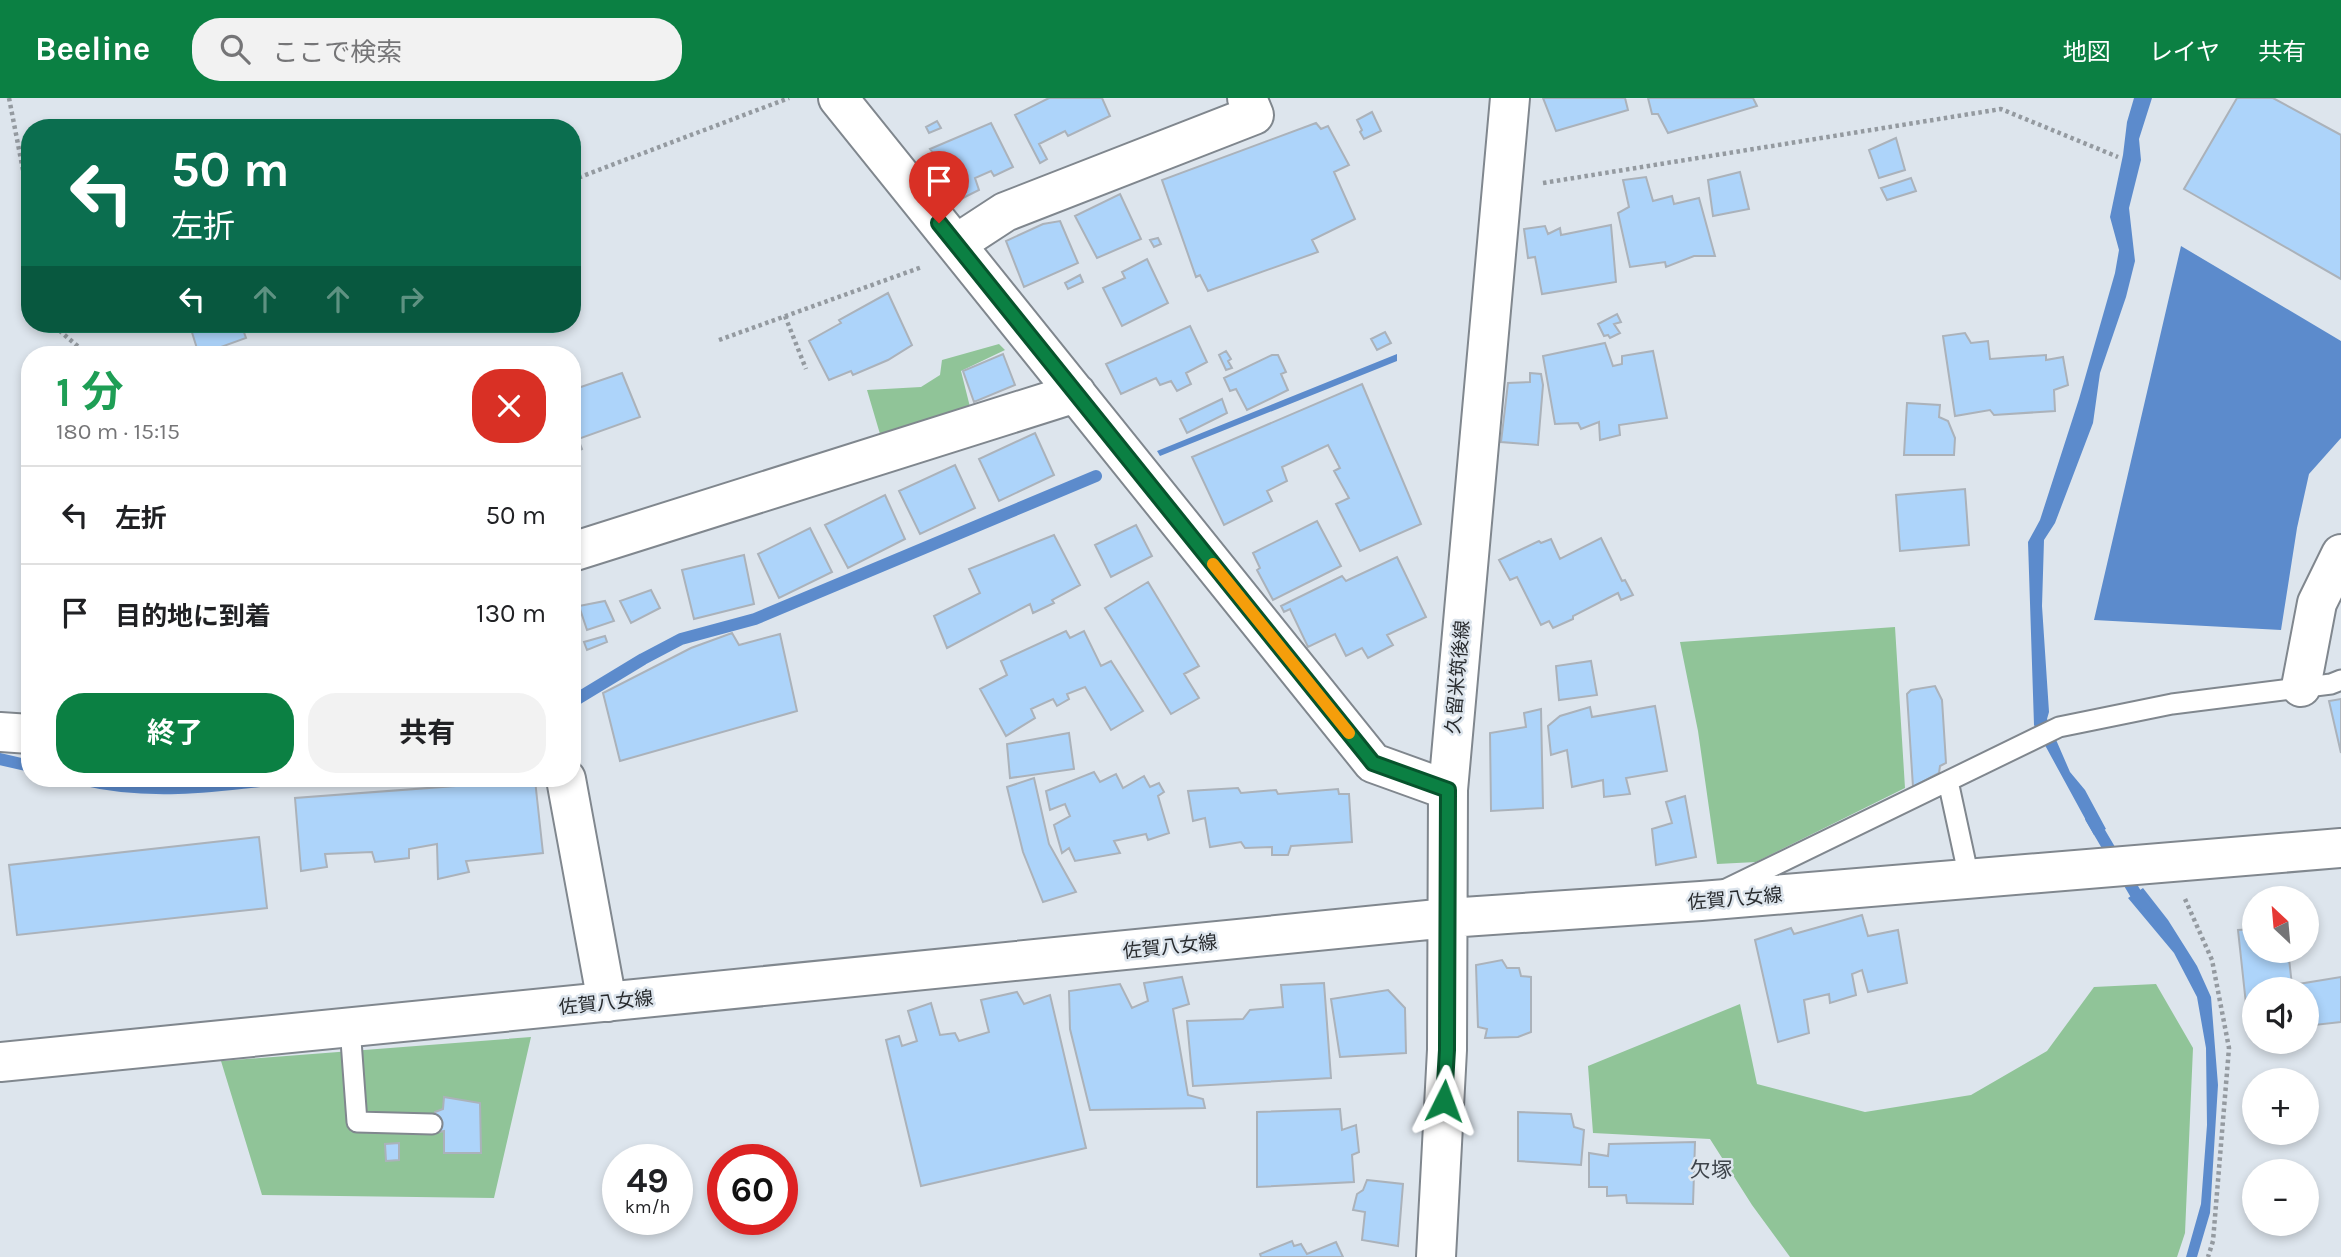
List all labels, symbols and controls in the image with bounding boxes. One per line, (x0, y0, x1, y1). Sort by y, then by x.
search box (192, 18, 682, 81)
text: Beeline (35, 30, 150, 68)
icon: search (216, 30, 254, 68)
text: ここで検索 (272, 37, 402, 68)
text: 地図 (2063, 38, 2111, 66)
text: レイヤ (2149, 38, 2220, 66)
text: 共有 (2258, 38, 2306, 66)
text: 50 m (171, 141, 289, 198)
icon: left (56, 147, 147, 238)
pin (909, 151, 969, 223)
icon: arrive (920, 162, 958, 200)
text: 左折 (171, 208, 235, 245)
icon: left (173, 280, 211, 318)
icon: ahead (246, 280, 284, 318)
icon: ahead (319, 280, 357, 318)
icon: right (392, 280, 430, 318)
text: 1 分 (56, 367, 124, 417)
button: close (472, 369, 546, 443)
text: 180 m · 15:15 (56, 418, 180, 445)
icon: left (56, 496, 94, 534)
text: 50 m (485, 500, 546, 531)
text: 左折 (115, 503, 167, 534)
icon: arrive (56, 594, 94, 632)
text: 130 m (476, 598, 546, 629)
text: 目的地に到着 (115, 601, 271, 632)
street label: 久留米筑後線 (1442, 619, 1474, 735)
button: 終了 (56, 693, 294, 773)
button: 共有 (308, 693, 546, 773)
street label: 佐賀八女線 (1687, 884, 1783, 914)
north arrow (2242, 886, 2319, 962)
map controls (2242, 886, 2319, 1236)
street label: 佐賀八女線 (1122, 931, 1219, 963)
button: sound (2242, 977, 2319, 1054)
street label: 佐賀八女線 (558, 987, 655, 1019)
position arrow (1407, 1064, 1481, 1138)
button: + (2242, 1068, 2319, 1145)
speed limit sign: 60 (707, 1144, 798, 1235)
district label: 欠塚 (1690, 1158, 1732, 1182)
button: − (2242, 1159, 2319, 1236)
text: 49 (626, 1160, 669, 1201)
text: km/h (625, 1196, 670, 1218)

